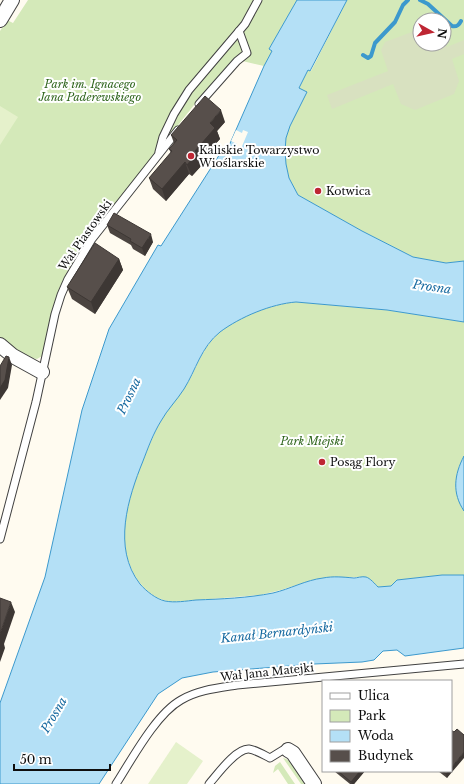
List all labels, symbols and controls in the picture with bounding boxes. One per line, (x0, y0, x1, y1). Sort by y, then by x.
north arrow (412, 12, 452, 52)
text: N (434, 27, 450, 40)
park label: Park im. Ignacego Jana Paderewskiego (38, 77, 141, 104)
place label: Kaliskie Towarzystwo Wioślarskie (198, 143, 319, 170)
marker: Kaliskie Towarzystwo Wioślarskie (186, 151, 196, 161)
place label: Kotwica (326, 184, 372, 198)
marker: Kotwica (313, 186, 323, 196)
street label: Wał Piastowski (55, 197, 115, 274)
water label: Prosna (411, 276, 452, 297)
water label: Prosna (113, 375, 144, 417)
park label: Park Miejski (279, 434, 344, 448)
place label: Posąg Flory (330, 455, 396, 469)
marker: Posąg Flory (317, 457, 327, 467)
water label: Kanał Bernardyński (219, 619, 335, 646)
street label: Wał Jana Matejki (219, 660, 315, 684)
legend (322, 680, 452, 772)
text: Ulica (358, 688, 390, 703)
water label: Prosna (37, 694, 70, 736)
text: Park (358, 708, 386, 723)
text: Woda (357, 728, 394, 743)
scale bar (14, 746, 110, 772)
text: Budynek (358, 748, 414, 763)
text: 50 m (20, 752, 52, 767)

